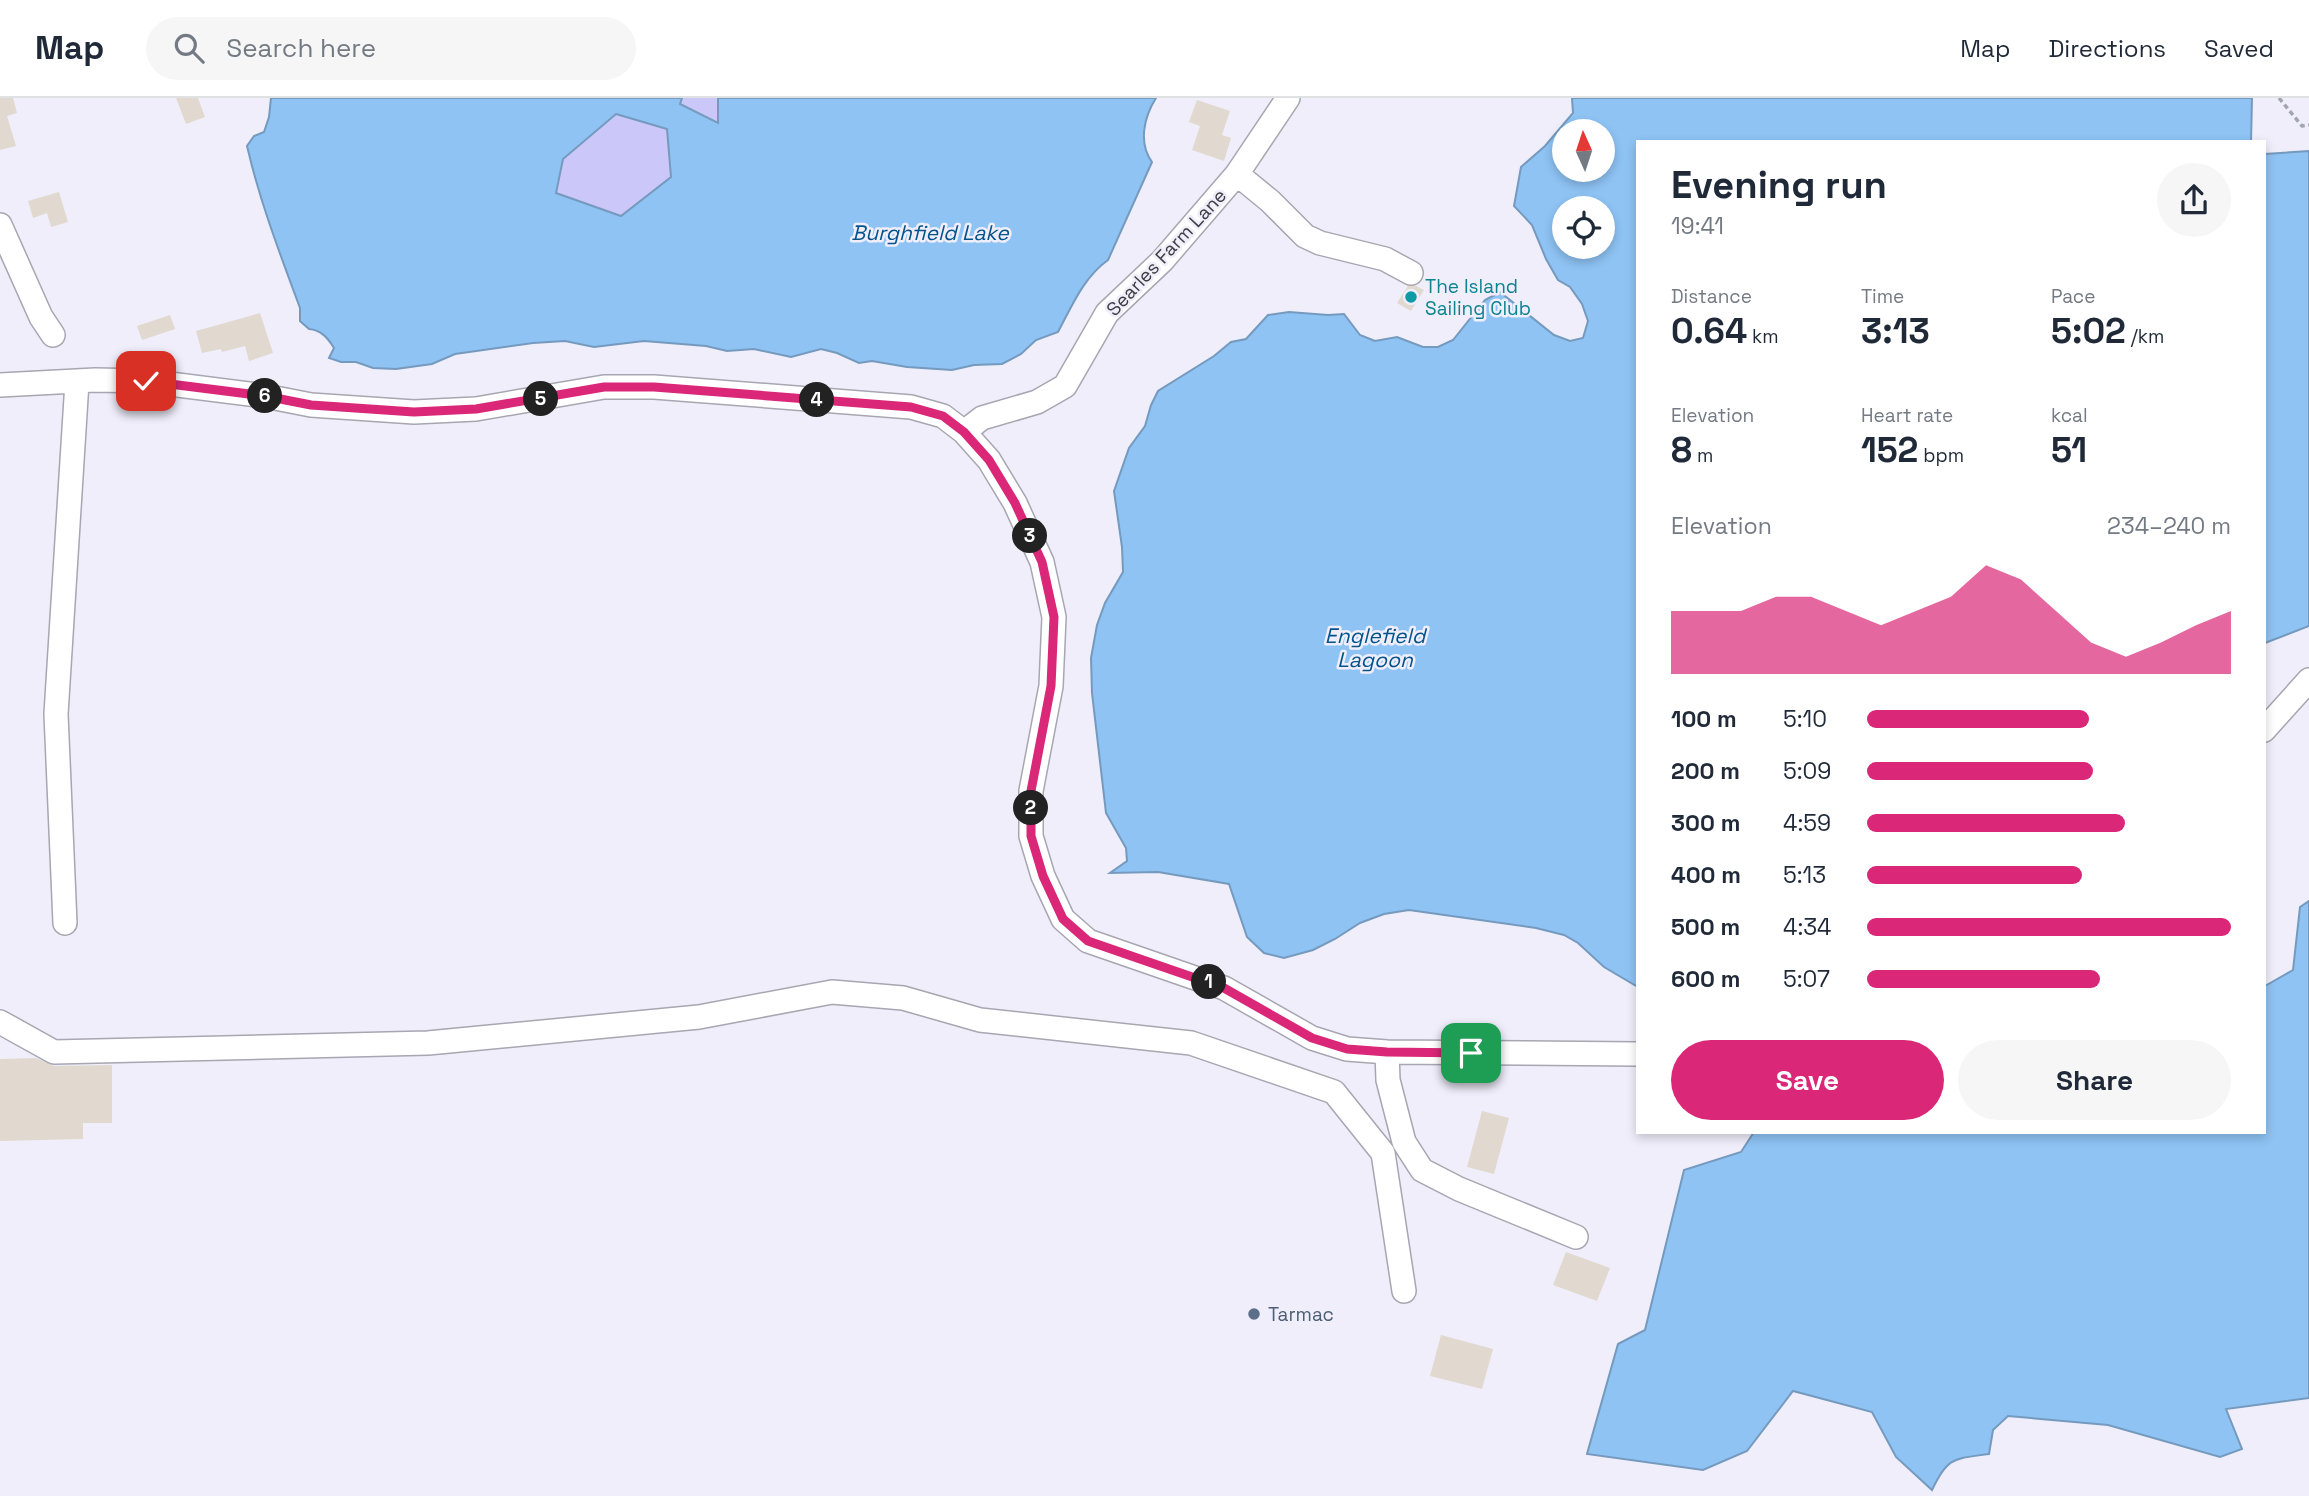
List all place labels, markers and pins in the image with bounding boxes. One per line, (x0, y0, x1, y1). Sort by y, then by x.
place label: The Island Sailing Club (1425, 274, 1531, 321)
marker: The Island Sailing Club (1403, 289, 1419, 305)
pin (116, 351, 176, 411)
pin: 6 (247, 378, 282, 414)
pin: 5 (524, 382, 558, 416)
pin: 4 (800, 382, 834, 418)
pin: 3 (1012, 518, 1048, 554)
pin: 2 (1014, 790, 1048, 826)
pin: 1 (1192, 964, 1226, 1000)
pin (1441, 1023, 1501, 1083)
place label: Tarmac (1268, 1302, 1334, 1327)
marker: Tarmac (1246, 1306, 1262, 1322)

